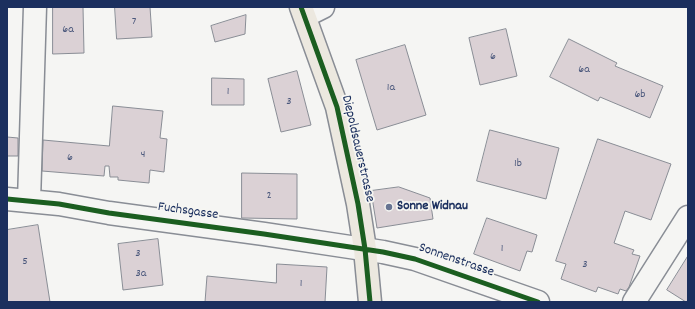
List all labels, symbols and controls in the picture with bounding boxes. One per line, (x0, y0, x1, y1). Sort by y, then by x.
house number: 7 (132, 15, 136, 29)
house number: 6a (62, 23, 74, 37)
house number: 6 (490, 50, 496, 64)
house number: 6a (578, 63, 590, 77)
house number: 1a (387, 81, 395, 95)
house number: 1 (227, 85, 229, 99)
house number: 6b (634, 88, 646, 102)
street label: Diepoldsauerstrasse (337, 94, 377, 204)
house number: 3 (286, 95, 292, 109)
house number: 4 (141, 148, 145, 162)
house number: 6 (67, 151, 73, 165)
house number: 1b (514, 157, 522, 171)
house number: 2 (266, 189, 272, 203)
street label: Fuchsgasse (157, 199, 219, 225)
place label: Sonne Widnau (397, 199, 468, 215)
marker: Sonne Widnau (384, 202, 394, 212)
street label: Sonnenstrasse (416, 240, 496, 282)
house number: 1 (501, 242, 503, 256)
house number: 3 (135, 247, 141, 261)
house number: 5 (22, 255, 28, 269)
house number: 3 (582, 258, 588, 272)
house number: 3a (136, 267, 146, 281)
house number: 1 (300, 277, 302, 291)

